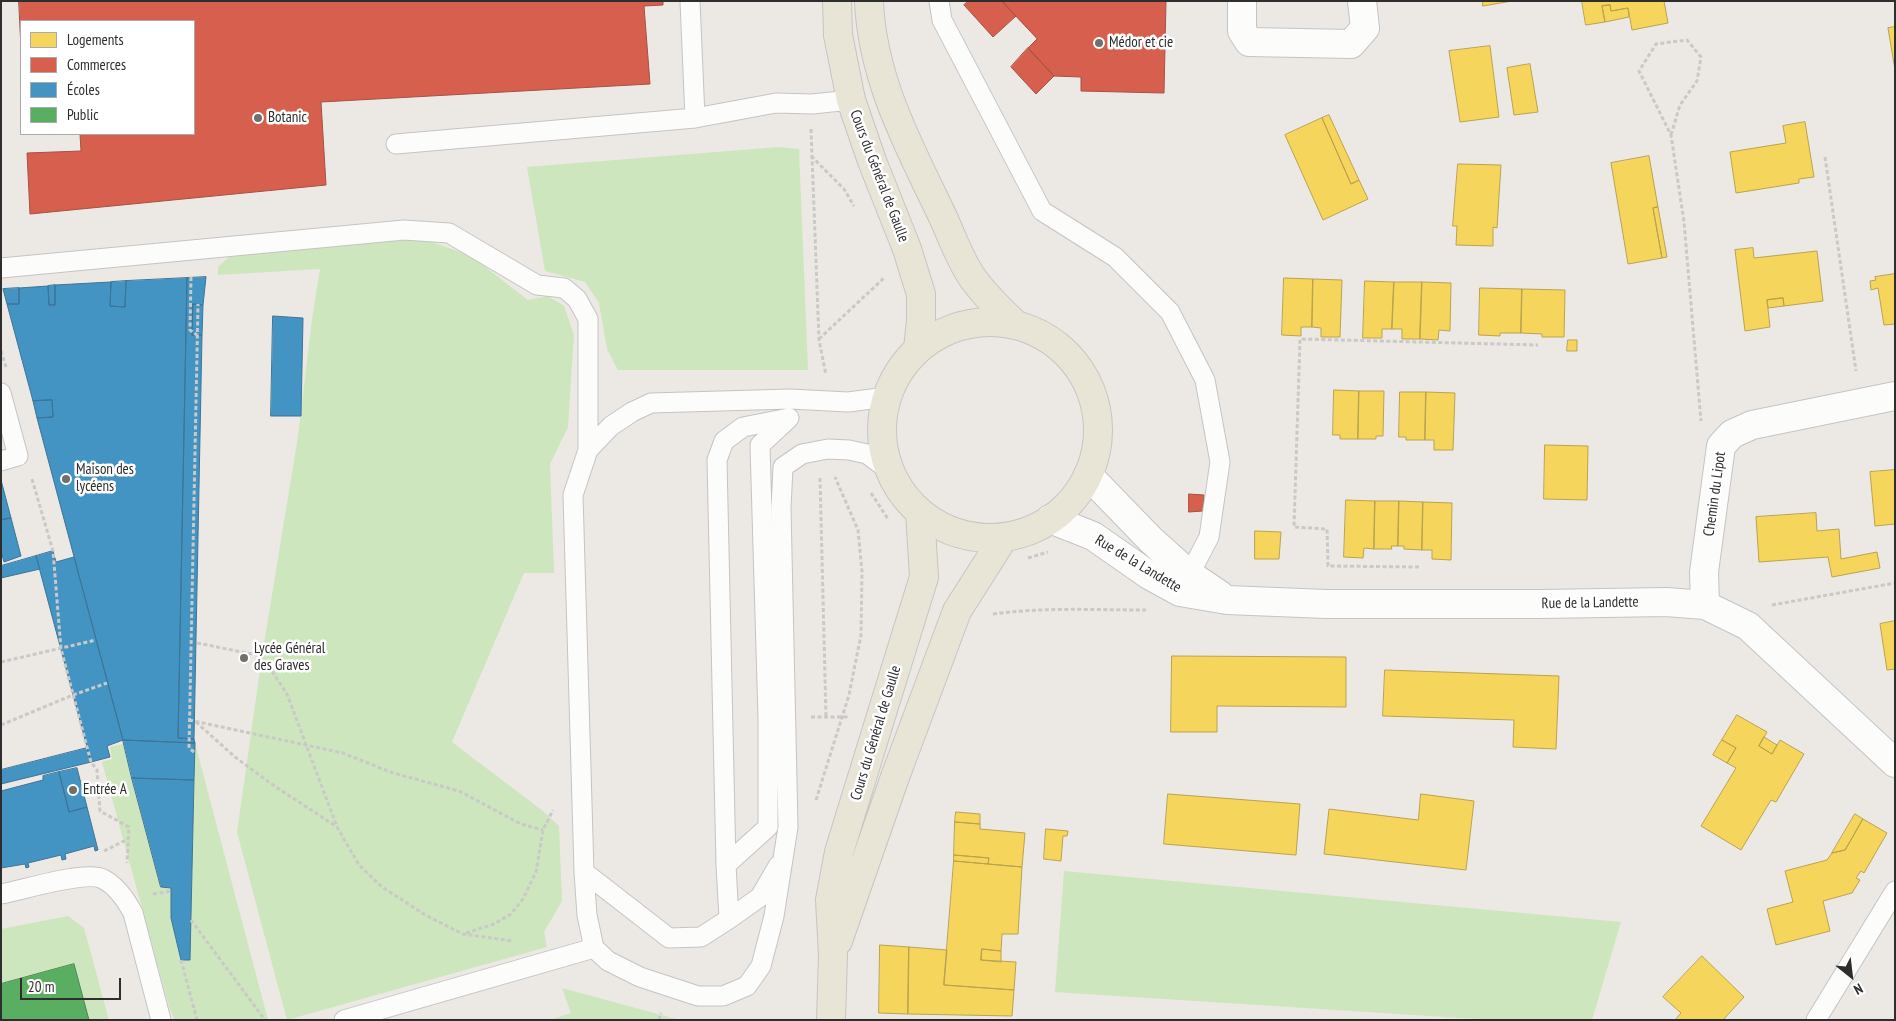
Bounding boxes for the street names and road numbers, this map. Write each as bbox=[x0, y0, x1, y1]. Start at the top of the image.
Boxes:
street label: Cours du Général de Gaulle bbox=[845, 107, 913, 245]
street label: Chemin du Lipot bbox=[1700, 451, 1730, 537]
street label: Rue de la Landette bbox=[1092, 531, 1184, 597]
street label: Rue de la Landette bbox=[1541, 593, 1639, 613]
street label: Cours du Général de Gaulle bbox=[847, 663, 905, 803]

